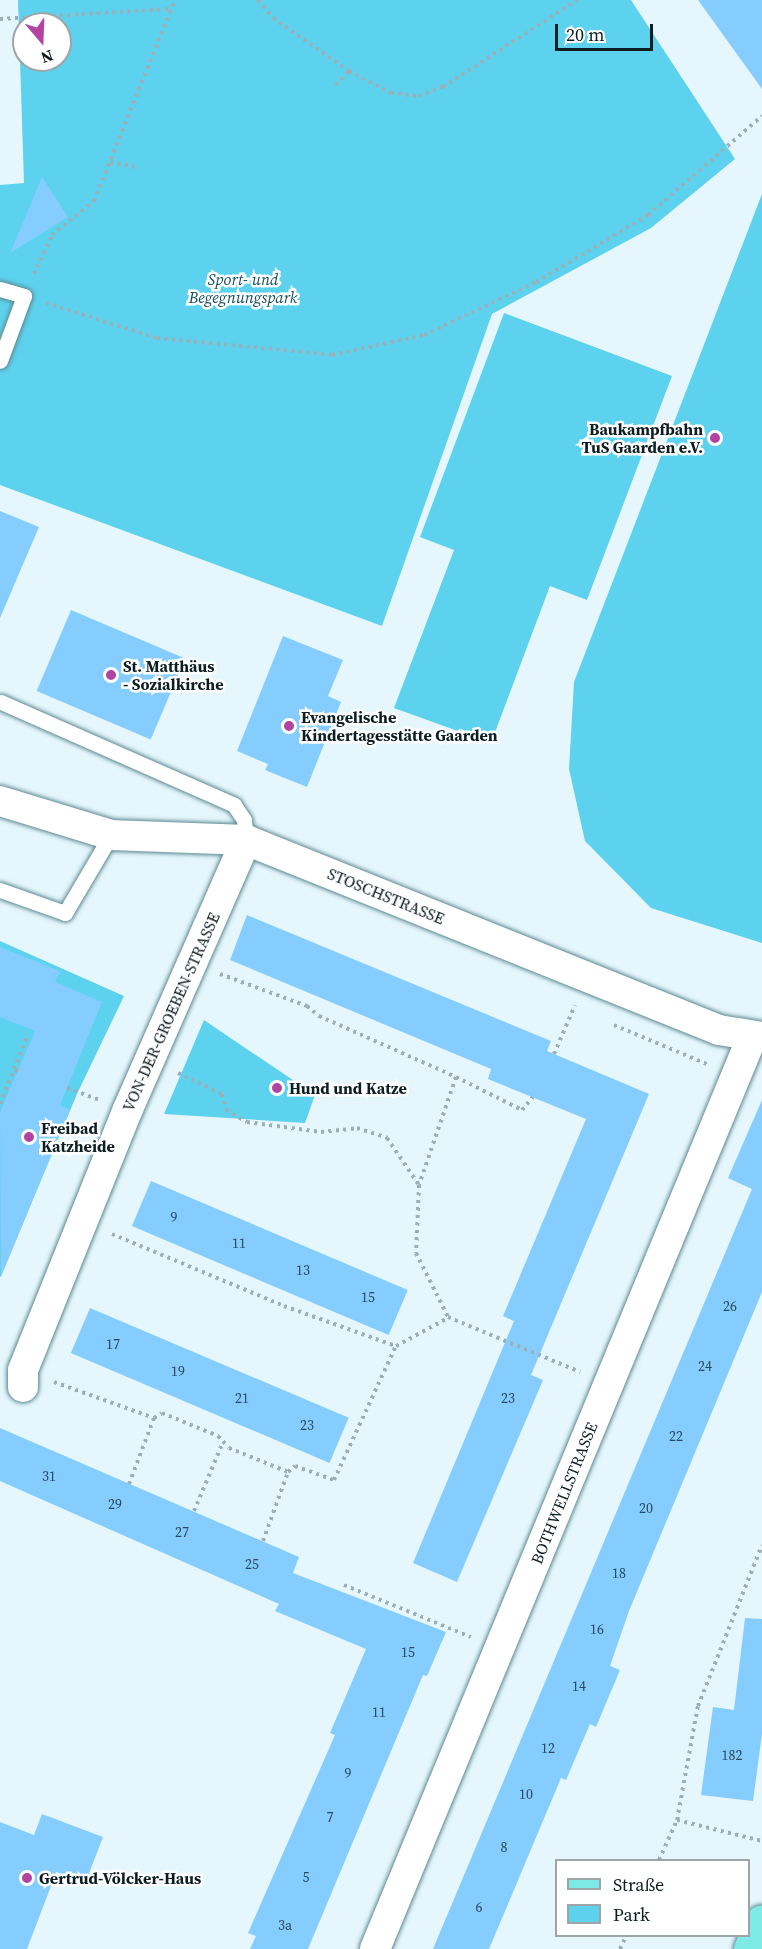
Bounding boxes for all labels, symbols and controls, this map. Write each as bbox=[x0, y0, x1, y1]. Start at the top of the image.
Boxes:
north arrow bbox=[12, 12, 72, 72]
scale bar bbox=[558, 12, 656, 50]
text: 20 m bbox=[566, 22, 604, 47]
text: N bbox=[38, 45, 56, 69]
park label: Sport- und Begegnungspark bbox=[189, 269, 297, 307]
place label: Baukampfbahn TuS Gaarden e.V. bbox=[582, 419, 703, 457]
marker: Baukampfbahn TuS Gaarden e.V. bbox=[708, 431, 722, 445]
place label: St. Matthäus - Sozialkirche bbox=[123, 656, 224, 694]
marker: St. Matthäus - Sozialkirche bbox=[104, 668, 118, 682]
place label: Evangelische Kindertagesstätte Gaarden bbox=[301, 707, 498, 745]
marker: Evangelische Kindertagesstätte Gaarden bbox=[282, 719, 296, 733]
street label: STOSCHSTRASSE bbox=[325, 864, 447, 928]
street label: VON-DER-GROEBEN-STRASSE bbox=[118, 910, 224, 1114]
place label: Hund und Katze bbox=[289, 1078, 407, 1098]
marker: Hund und Katze bbox=[270, 1081, 284, 1095]
place label: Freibad Katzheide bbox=[41, 1118, 115, 1156]
marker: Freibad Katzheide bbox=[22, 1130, 36, 1144]
house number: 9 bbox=[171, 1209, 177, 1225]
house number: 11 bbox=[232, 1235, 246, 1251]
house number: 13 bbox=[296, 1262, 310, 1278]
house number: 15 bbox=[361, 1289, 375, 1305]
house number: 26 bbox=[723, 1298, 737, 1314]
house number: 17 bbox=[106, 1336, 120, 1352]
house number: 24 bbox=[698, 1358, 712, 1374]
house number: 19 bbox=[171, 1363, 185, 1379]
house number: 21 bbox=[235, 1390, 249, 1406]
house number: 23 bbox=[501, 1390, 515, 1406]
house number: 23 bbox=[300, 1417, 314, 1433]
street label: BOTHWELLSTRASSE bbox=[527, 1419, 601, 1567]
house number: 22 bbox=[669, 1428, 683, 1444]
house number: 31 bbox=[42, 1468, 56, 1484]
house number: 29 bbox=[108, 1496, 122, 1512]
house number: 20 bbox=[639, 1500, 653, 1516]
house number: 27 bbox=[175, 1524, 189, 1540]
house number: 25 bbox=[245, 1556, 259, 1572]
house number: 18 bbox=[612, 1565, 626, 1581]
house number: 16 bbox=[590, 1621, 604, 1637]
house number: 15 bbox=[401, 1644, 415, 1660]
house number: 14 bbox=[572, 1678, 586, 1694]
house number: 11 bbox=[372, 1704, 386, 1720]
house number: 12 bbox=[541, 1740, 555, 1756]
house number: 182 bbox=[722, 1747, 742, 1763]
house number: 9 bbox=[345, 1765, 351, 1781]
house number: 10 bbox=[519, 1786, 533, 1802]
house number: 7 bbox=[327, 1809, 333, 1825]
house number: 8 bbox=[501, 1839, 507, 1855]
legend bbox=[555, 1859, 750, 1937]
place label: Gertrud-Völcker-Haus bbox=[39, 1868, 201, 1888]
house number: 5 bbox=[303, 1869, 309, 1885]
marker: Gertrud-Völcker-Haus bbox=[20, 1871, 34, 1885]
text: Straße bbox=[613, 1872, 664, 1897]
house number: 6 bbox=[476, 1899, 482, 1915]
text: Park bbox=[613, 1902, 650, 1927]
house number: 3a bbox=[278, 1917, 292, 1933]

